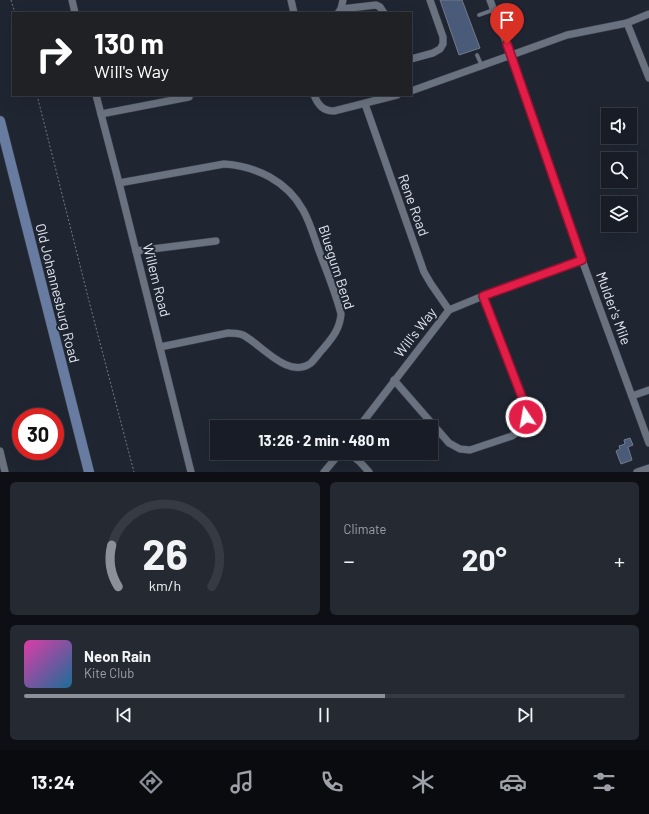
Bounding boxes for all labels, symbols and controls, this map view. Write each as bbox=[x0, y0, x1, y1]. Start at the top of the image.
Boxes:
pin bbox=[490, 3, 524, 44]
icon: arrive bbox=[496, 9, 518, 31]
text: 130 m bbox=[94, 26, 164, 60]
icon: right bbox=[28, 28, 80, 80]
text: Will's Way bbox=[94, 60, 169, 82]
map controls bbox=[601, 108, 637, 232]
button: sound bbox=[601, 108, 637, 144]
button: search bbox=[601, 152, 637, 188]
street label: Rene Road bbox=[395, 172, 433, 238]
button: layers bbox=[601, 196, 637, 232]
street label: Old Johannesburg Road bbox=[32, 221, 84, 365]
street label: Bluegum Bend bbox=[315, 223, 359, 311]
street label: Willem Road bbox=[140, 242, 174, 318]
street label: Mulder's Mile bbox=[593, 269, 635, 347]
street label: Will's Way bbox=[390, 303, 440, 360]
position arrow bbox=[505, 396, 547, 438]
speed limit sign: 30 bbox=[12, 408, 64, 460]
text: 13:26 · 2 min · 480 m bbox=[258, 431, 390, 449]
text: Climate bbox=[344, 521, 387, 537]
text: 26 bbox=[142, 527, 188, 577]
text: 20° bbox=[462, 541, 507, 577]
text: − bbox=[344, 547, 355, 573]
text: + bbox=[614, 547, 625, 573]
text: km/h bbox=[149, 576, 181, 593]
text: Neon Rain bbox=[84, 647, 151, 665]
text: Kite Club bbox=[84, 665, 134, 681]
icon: previous bbox=[113, 704, 135, 726]
icon: pause bbox=[313, 704, 335, 726]
icon: next bbox=[514, 704, 536, 726]
icon: directions bbox=[137, 768, 165, 796]
icon: music bbox=[228, 768, 256, 796]
icon: phone bbox=[318, 768, 346, 796]
icon: climate bbox=[409, 768, 437, 796]
icon: car bbox=[499, 768, 527, 796]
icon: filters bbox=[590, 768, 618, 796]
text: 13:24 bbox=[31, 771, 75, 793]

